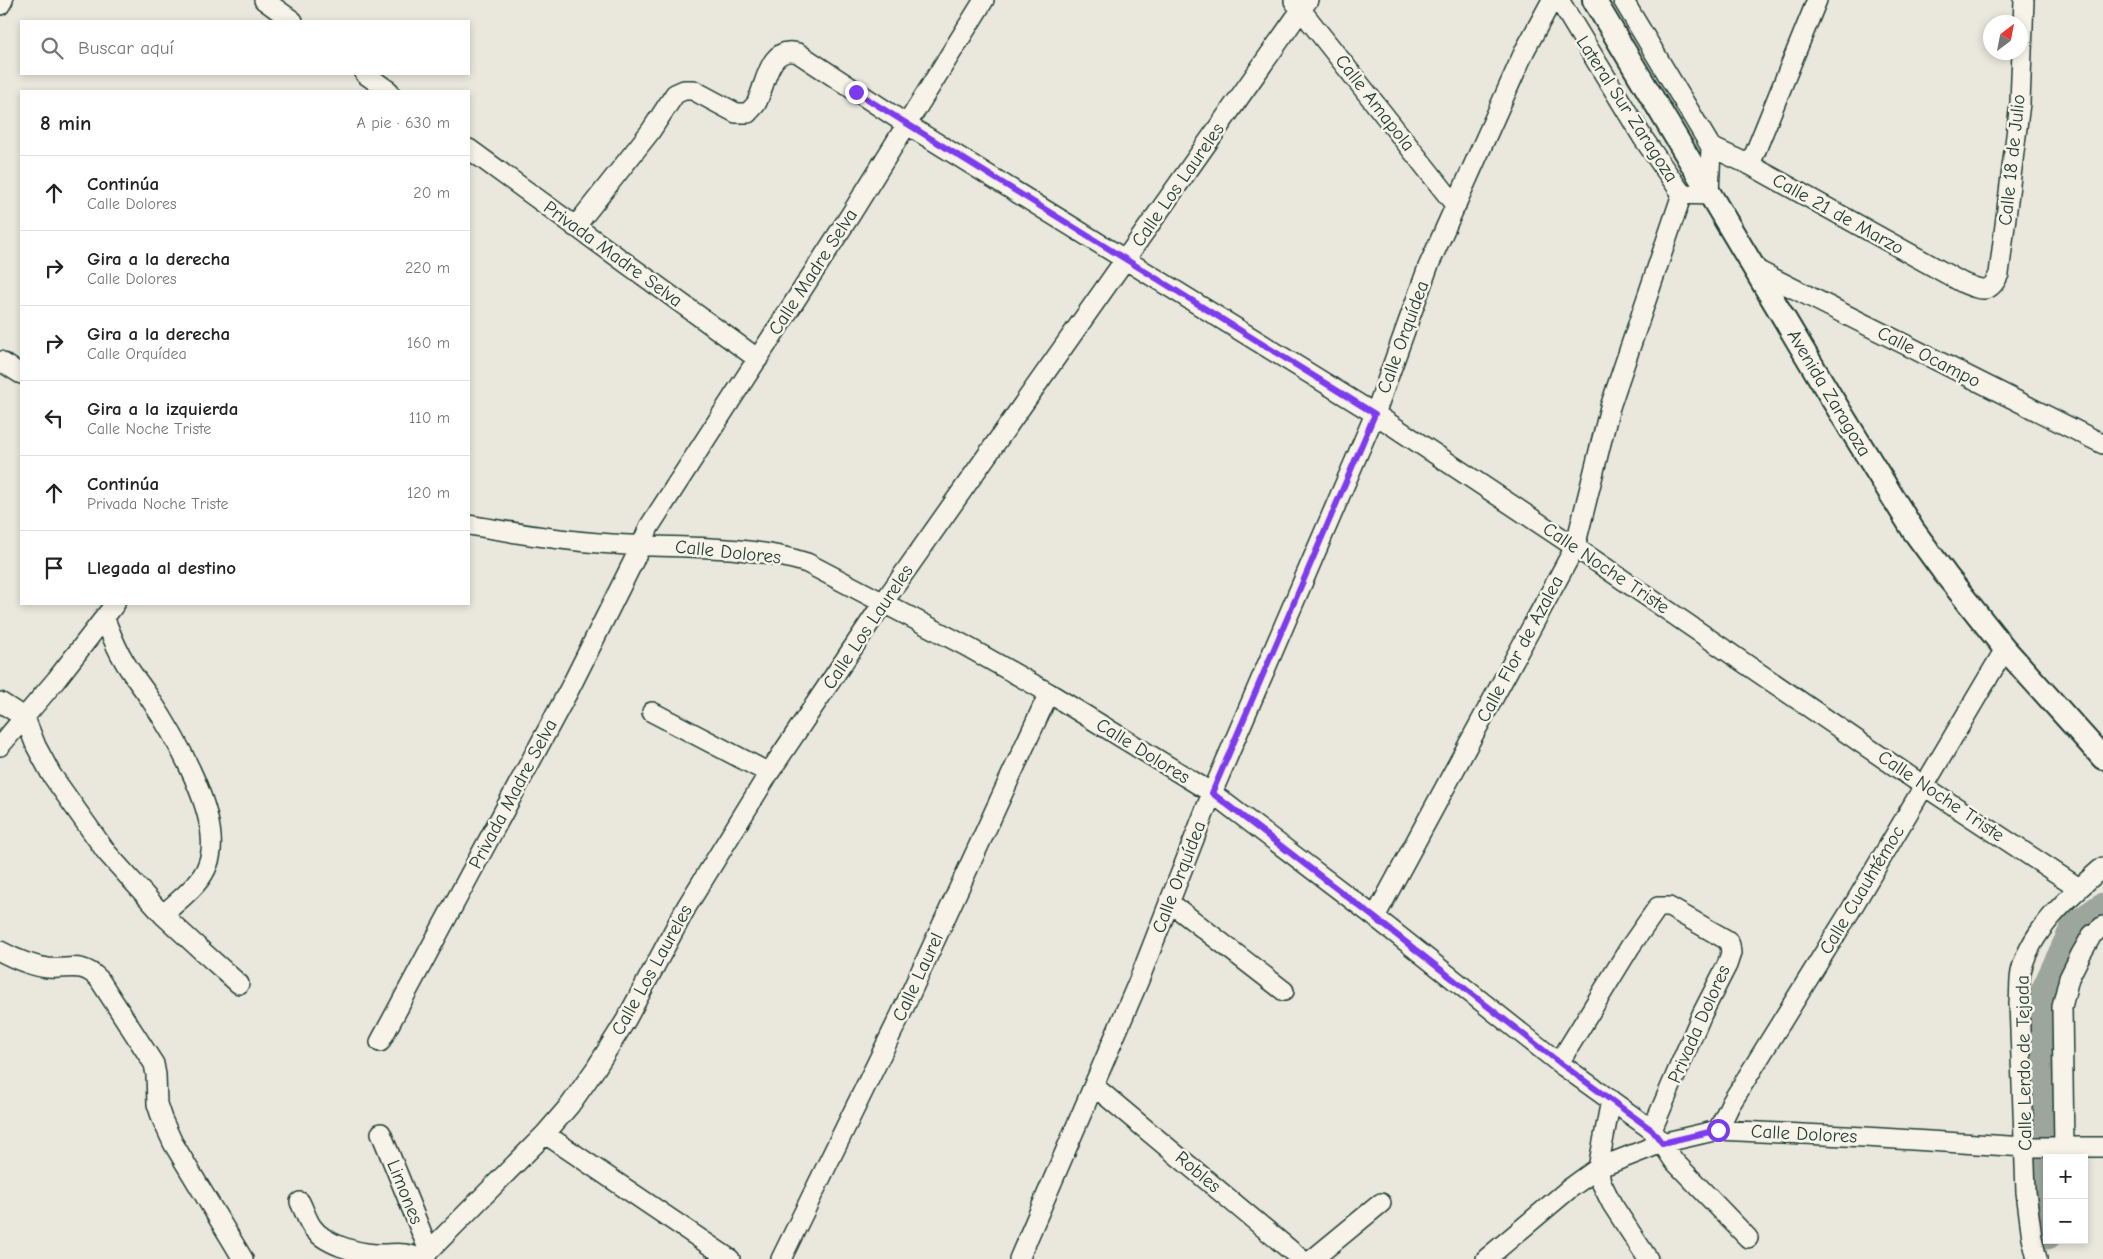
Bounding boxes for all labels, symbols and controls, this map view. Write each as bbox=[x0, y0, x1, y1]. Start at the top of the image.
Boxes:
north arrow bbox=[1983, 15, 2028, 60]
search box bbox=[20, 20, 470, 75]
street label: Lateral Sur Zaragoza bbox=[1571, 32, 1683, 186]
icon: search bbox=[38, 34, 66, 62]
text: Buscar aquí bbox=[78, 37, 174, 59]
street label: Calle Amapola bbox=[1331, 50, 1419, 156]
route end bbox=[845, 81, 868, 104]
street label: Calle 18 de Julio bbox=[1994, 93, 2030, 227]
text: 8 min bbox=[40, 111, 91, 135]
text: A pie · 630 m bbox=[357, 114, 450, 132]
street label: Calle Los Laureles bbox=[1127, 119, 1229, 251]
street label: Calle 21 de Marzo bbox=[1769, 169, 1907, 259]
text: Continúa bbox=[87, 173, 159, 195]
icon: ahead bbox=[40, 179, 68, 207]
text: 20 m bbox=[413, 184, 450, 202]
text: Calle Dolores bbox=[87, 195, 177, 213]
street label: Privada Madre Selva bbox=[539, 196, 687, 312]
street label: Calle Madre Selva bbox=[764, 205, 862, 339]
text: Gira a la derecha bbox=[87, 248, 230, 270]
icon: right bbox=[40, 254, 68, 282]
text: 220 m bbox=[405, 259, 450, 277]
text: Calle Dolores bbox=[87, 270, 177, 288]
street label: Calle Orquídea bbox=[1372, 278, 1434, 396]
street label: Calle Ocampo bbox=[1874, 322, 1984, 392]
text: Gira a la derecha bbox=[87, 323, 230, 345]
street label: Avenida Zaragoza bbox=[1782, 326, 1876, 460]
icon: right bbox=[40, 329, 68, 357]
text: 160 m bbox=[407, 334, 450, 352]
text: Calle Orquídea bbox=[87, 345, 187, 363]
text: Gira a la izquierda bbox=[87, 398, 238, 420]
icon: left bbox=[40, 404, 68, 432]
text: 110 m bbox=[409, 409, 450, 427]
text: Calle Noche Triste bbox=[87, 420, 211, 438]
text: Continúa bbox=[87, 473, 159, 495]
icon: ahead bbox=[40, 479, 68, 507]
text: 120 m bbox=[407, 484, 450, 502]
text: Privada Noche Triste bbox=[87, 495, 228, 513]
street label: Calle Noche Triste bbox=[1539, 518, 1673, 618]
street label: Calle Dolores bbox=[674, 535, 782, 569]
icon: arrive bbox=[40, 554, 68, 582]
text: Llegada al destino bbox=[87, 557, 236, 579]
street label: Calle Los Laureles bbox=[818, 560, 918, 694]
street label: Calle Flor de Azalea bbox=[1472, 572, 1568, 726]
street label: Calle Dolores bbox=[1092, 713, 1194, 789]
street label: Privada Madre Selva bbox=[464, 715, 562, 873]
street label: Calle Noche Triste bbox=[1874, 746, 2008, 846]
street label: Calle Orquídea bbox=[1148, 818, 1210, 936]
street label: Calle Cuauhtémoc bbox=[1815, 822, 1909, 958]
street label: Calle Los Laureles bbox=[607, 901, 697, 1039]
street label: Calle Laurel bbox=[888, 929, 948, 1025]
street label: Privada Dolores bbox=[1663, 961, 1735, 1086]
street label: Calle Lerdo de Tejada bbox=[2011, 975, 2037, 1151]
route start bbox=[1707, 1119, 1730, 1142]
street label: Calle Dolores bbox=[1750, 1120, 1858, 1148]
street label: Robles bbox=[1171, 1147, 1225, 1197]
map controls bbox=[2043, 1154, 2088, 1244]
button: + bbox=[2043, 1154, 2088, 1199]
street label: Limones bbox=[382, 1157, 428, 1228]
button: − bbox=[2043, 1199, 2088, 1244]

